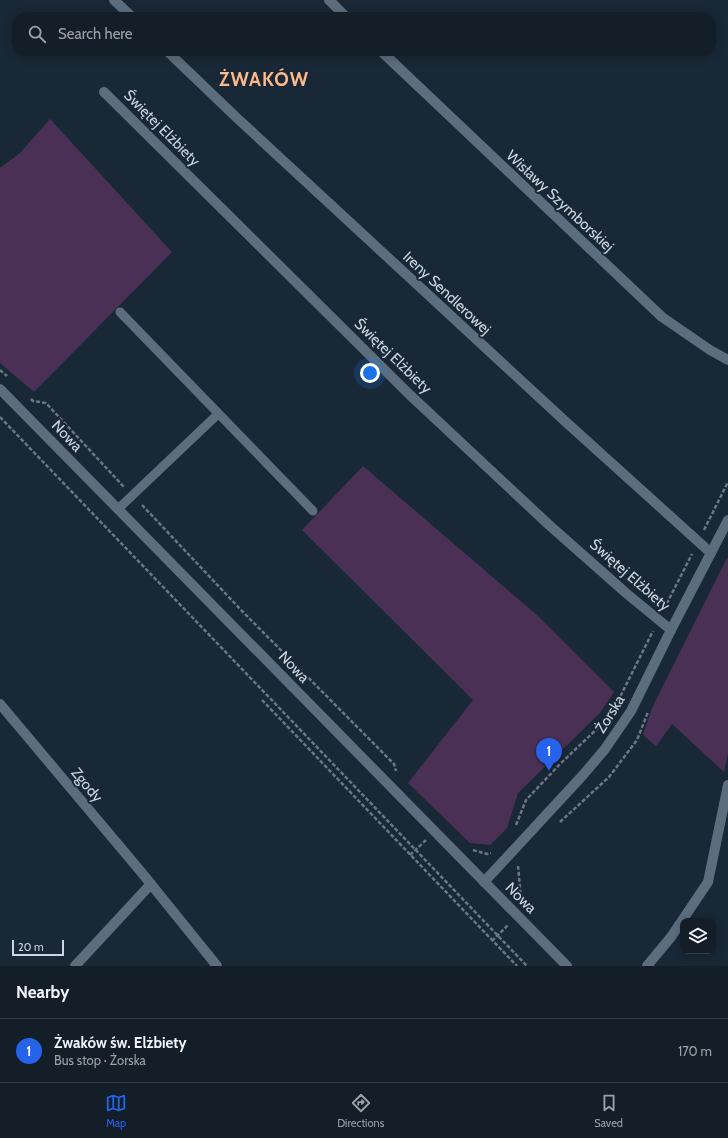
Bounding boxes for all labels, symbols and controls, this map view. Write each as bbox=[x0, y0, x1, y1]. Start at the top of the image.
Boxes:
search box bbox=[12, 12, 716, 56]
icon: search bbox=[26, 23, 48, 45]
text: Search here bbox=[58, 25, 133, 43]
district label: ŻWAKÓW bbox=[219, 67, 309, 91]
street label: Świętej Elżbiety bbox=[120, 85, 205, 170]
street label: Wisławy Szymborskiej bbox=[502, 146, 618, 256]
street label: Ireny Sendlerowej bbox=[399, 248, 495, 338]
street label: Świętej Elżbiety bbox=[351, 314, 436, 398]
your location bbox=[360, 363, 380, 383]
street label: Nowa bbox=[48, 417, 87, 456]
street label: Świętej Elżbiety bbox=[586, 534, 675, 615]
street label: Nowa bbox=[275, 648, 314, 687]
street label: Żorska bbox=[591, 691, 629, 736]
pin: 1 bbox=[536, 738, 562, 771]
street label: Zgody bbox=[67, 764, 107, 806]
street label: Nowa bbox=[502, 879, 541, 918]
map controls bbox=[680, 918, 716, 954]
button: layers bbox=[680, 918, 716, 954]
scale bar bbox=[12, 938, 64, 957]
text: 20 m bbox=[18, 940, 44, 954]
text: Nearby bbox=[16, 982, 69, 1002]
text: Żwaków św. Elżbiety bbox=[54, 1034, 187, 1052]
text: 1 bbox=[27, 1043, 31, 1059]
text: 170 m bbox=[678, 1043, 712, 1059]
text: Bus stop · Żorska bbox=[54, 1052, 146, 1068]
tab: Map bbox=[105, 1092, 127, 1130]
tab: Directions bbox=[337, 1092, 384, 1130]
tab: Saved bbox=[594, 1092, 623, 1130]

